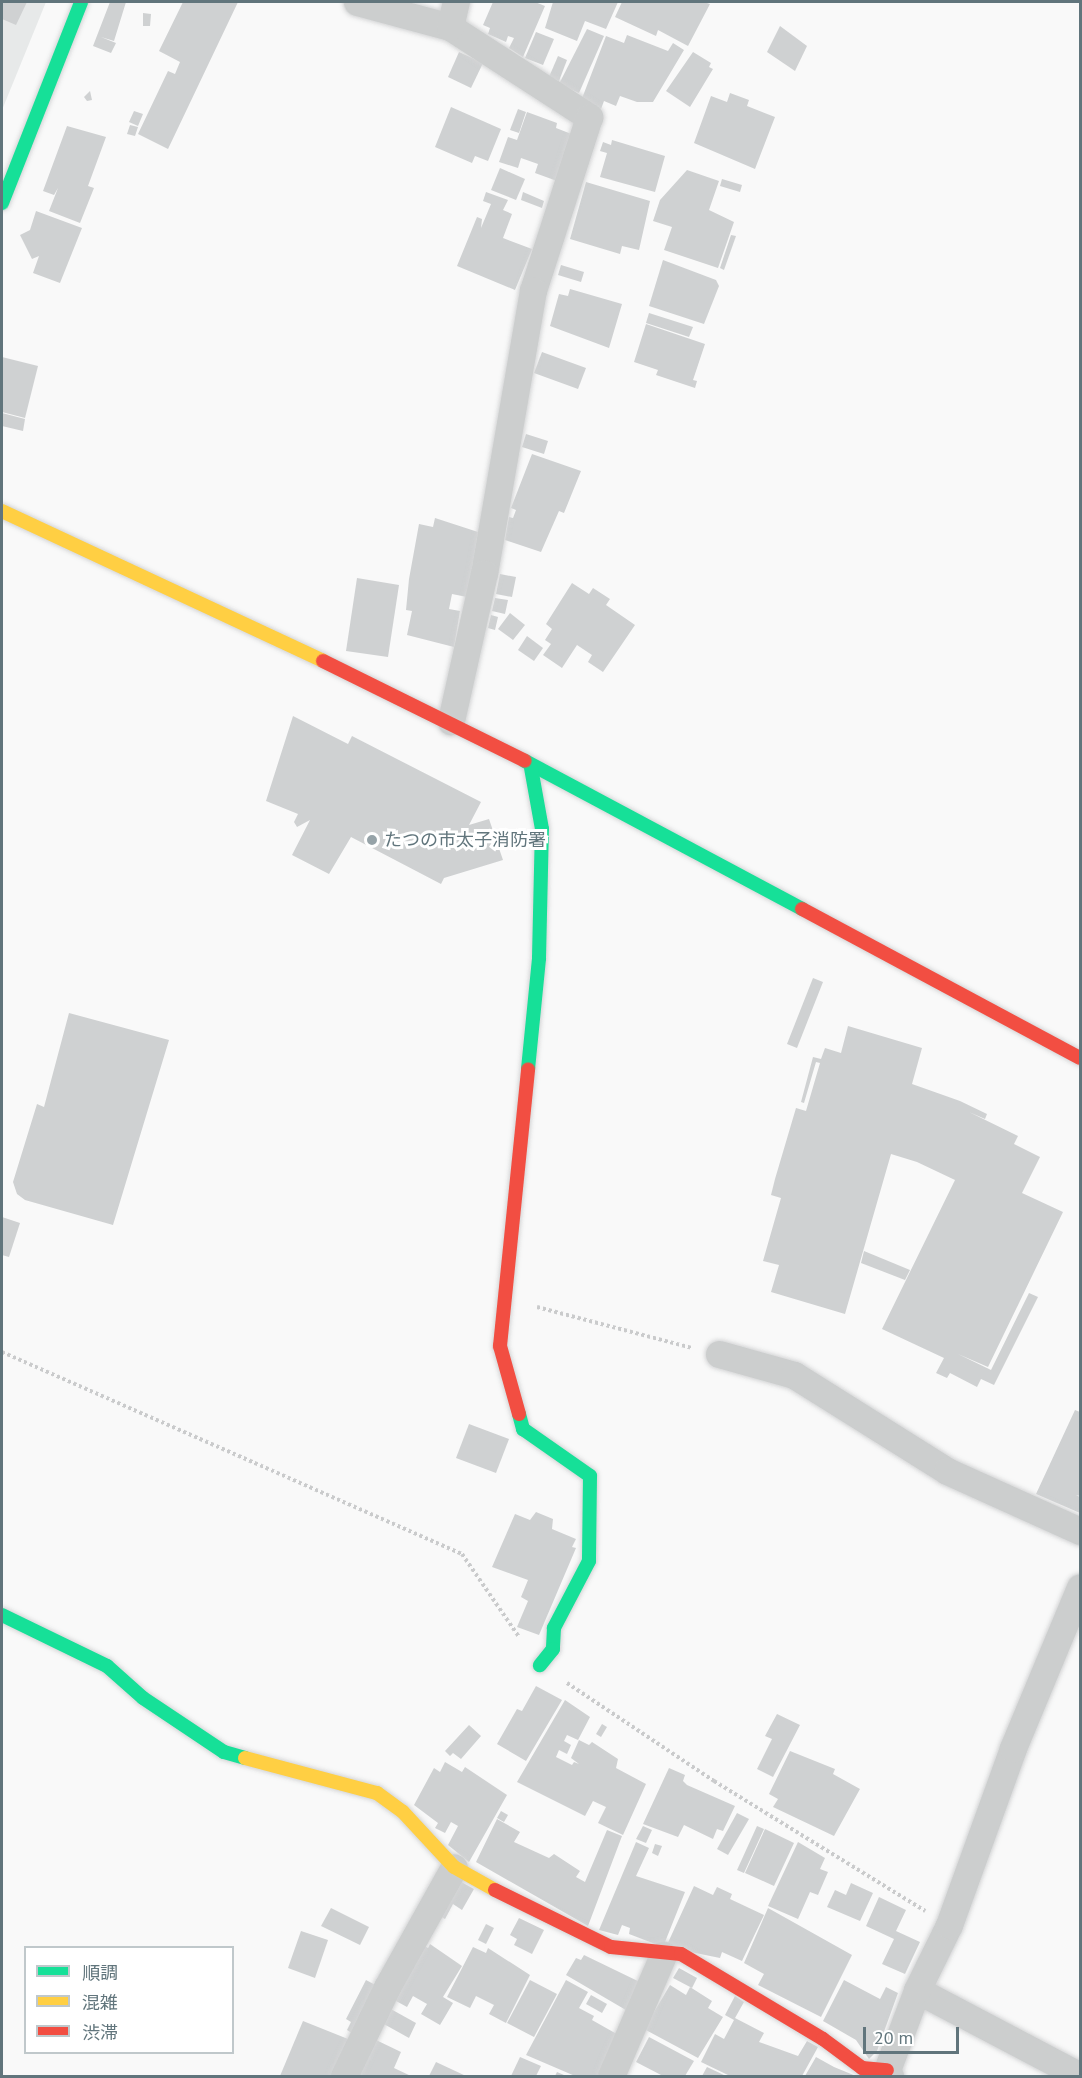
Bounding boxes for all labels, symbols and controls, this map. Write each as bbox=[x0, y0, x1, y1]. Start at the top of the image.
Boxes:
place label: たつの市太子消防署 bbox=[384, 829, 546, 851]
marker: たつの市太子消防署 bbox=[365, 833, 379, 847]
legend bbox=[24, 1946, 234, 2054]
text: 順調 bbox=[82, 1961, 118, 1984]
text: 混雑 bbox=[82, 1991, 118, 2014]
scale bar bbox=[866, 2015, 962, 2053]
text: 渋滞 bbox=[82, 2021, 118, 2044]
text: 20 m bbox=[874, 2026, 913, 2049]

